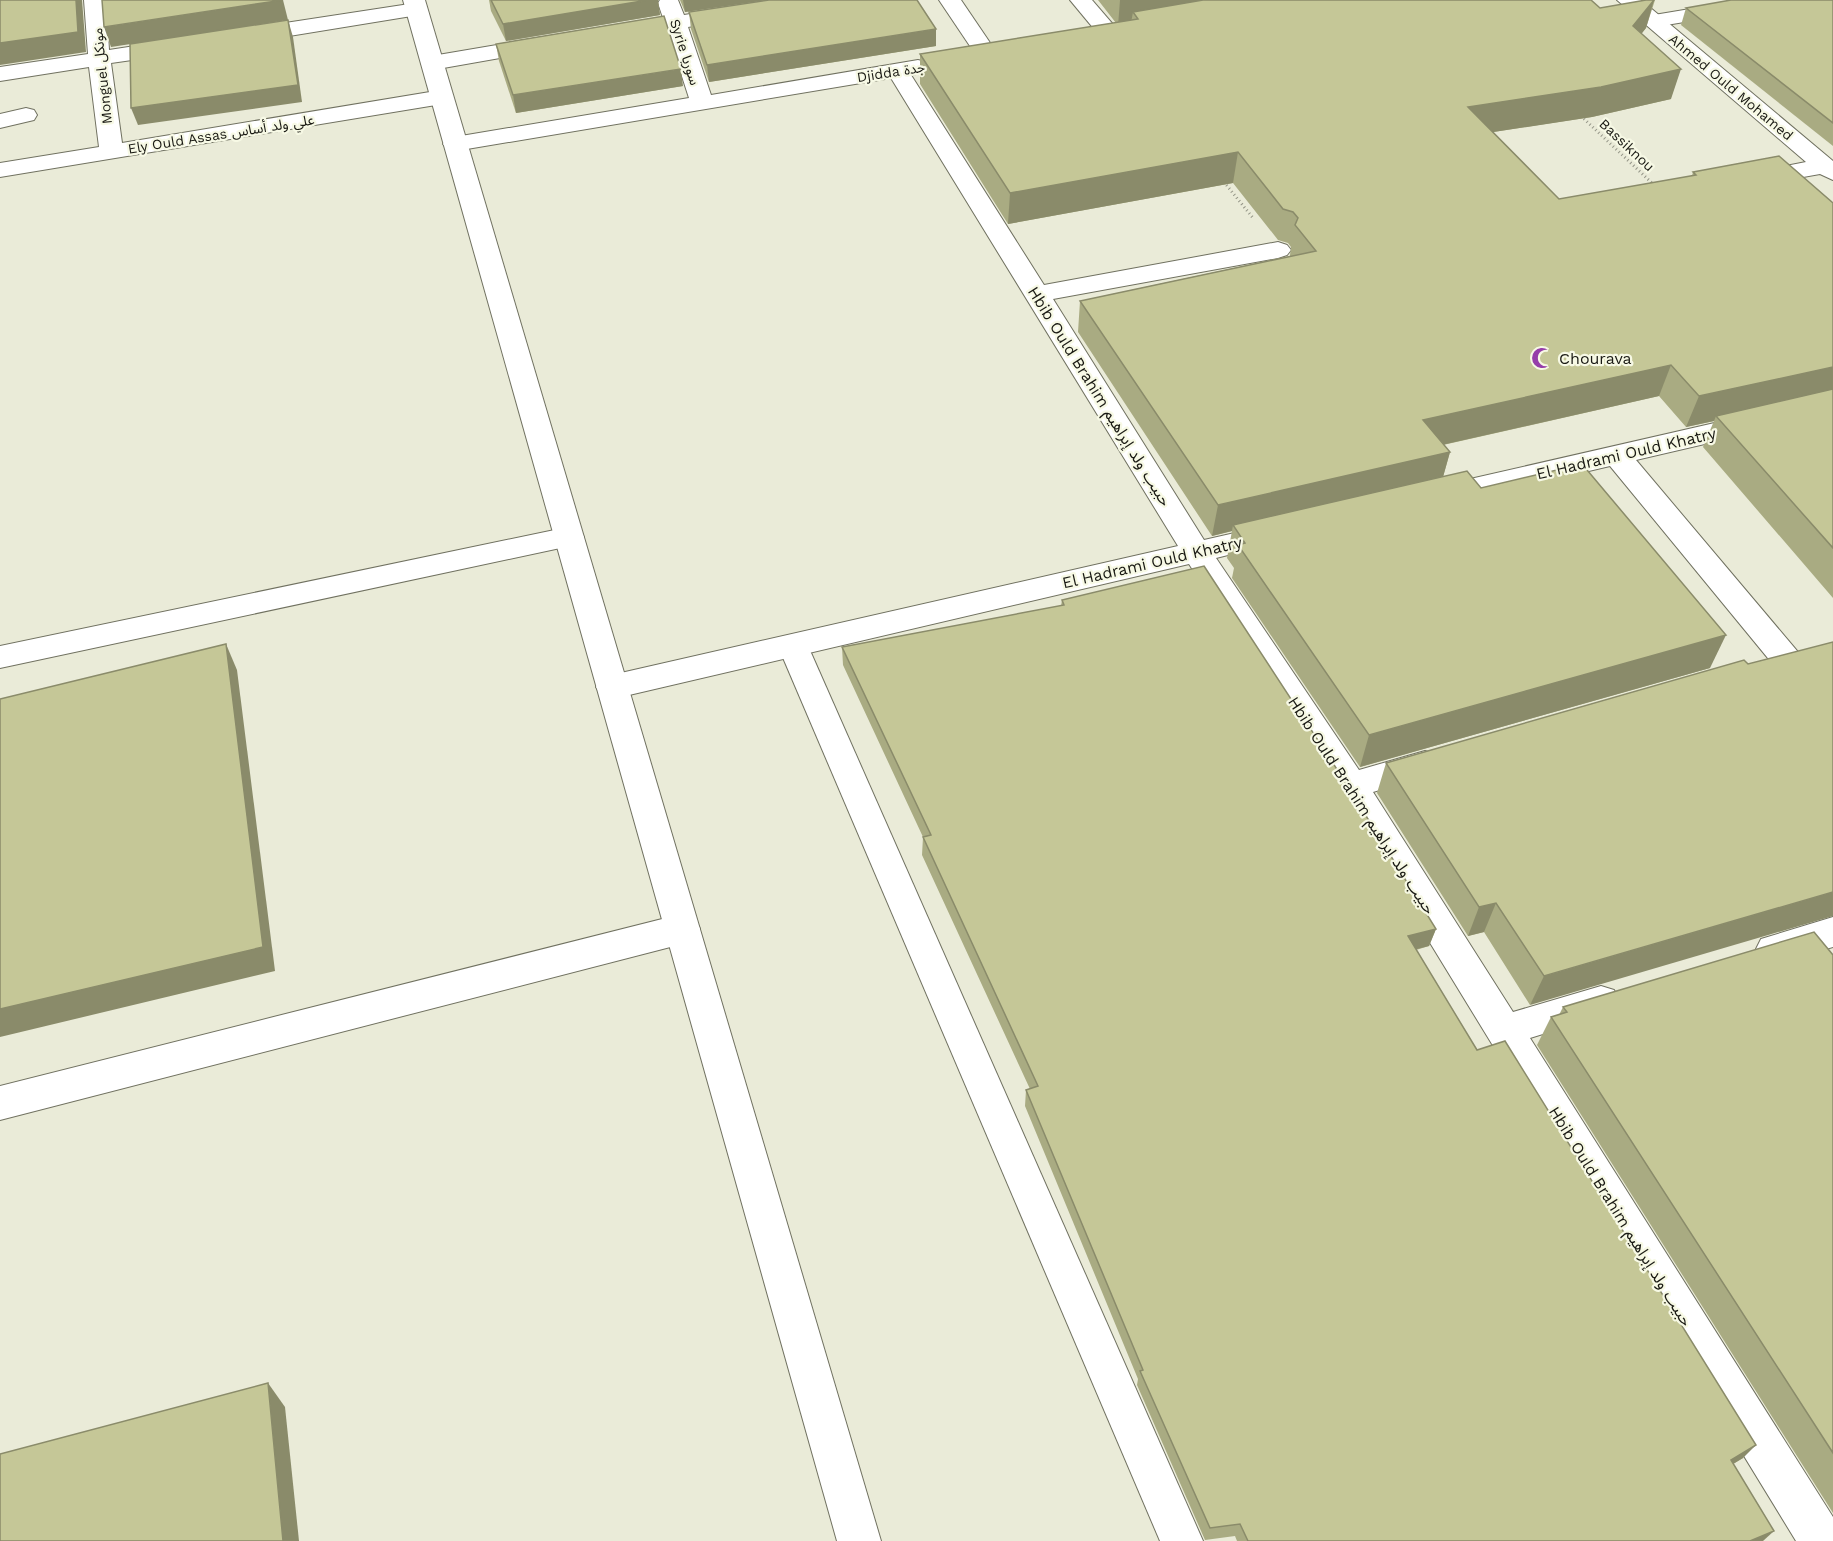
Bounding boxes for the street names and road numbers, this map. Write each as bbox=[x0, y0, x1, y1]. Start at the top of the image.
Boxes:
street label: Syrie سوريا bbox=[666, 17, 703, 87]
street label: Monguel مونكل bbox=[89, 27, 116, 125]
street label: Ahmed Ould Mohamed bbox=[1666, 30, 1796, 144]
street label: Djidda جدة bbox=[856, 59, 926, 85]
street label: Ely Ould Assas علي ولد أساس bbox=[126, 111, 316, 160]
street label: Bassiknou bbox=[1596, 116, 1658, 174]
street label: Hbib Ould Brahim حبيب ولد إبراهيم bbox=[1021, 283, 1175, 511]
street label: El Hadrami Ould Khatry bbox=[1534, 423, 1719, 483]
street label: El Hadrami Ould Khatry bbox=[1060, 532, 1245, 592]
street label: Hbib Ould Brahim حبيب ولد إبراهيم bbox=[1282, 693, 1439, 919]
street label: Hbib Ould Brahim حبيب ولد إبراهيم bbox=[1542, 1103, 1696, 1331]

